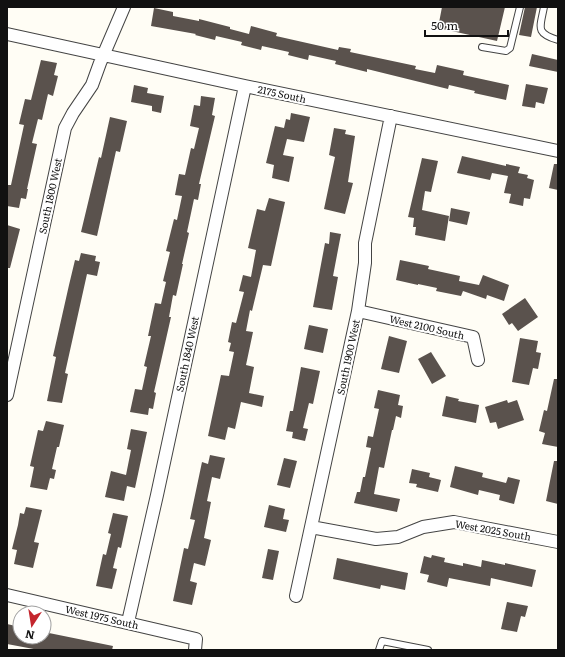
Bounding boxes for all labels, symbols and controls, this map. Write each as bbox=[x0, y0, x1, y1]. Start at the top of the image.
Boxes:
scale bar bbox=[425, 12, 508, 38]
text: 50 m bbox=[431, 16, 458, 34]
street label: 2175 South bbox=[256, 81, 308, 106]
street label: South 1800 West bbox=[34, 157, 65, 235]
street label: West 2100 South bbox=[388, 311, 467, 343]
street label: South 1840 West bbox=[171, 315, 202, 393]
street label: South 1900 West bbox=[332, 318, 363, 396]
street label: West 2025 South bbox=[454, 515, 533, 544]
street label: West 1975 South bbox=[64, 601, 141, 632]
north arrow bbox=[12, 605, 52, 645]
text: N bbox=[24, 627, 36, 645]

